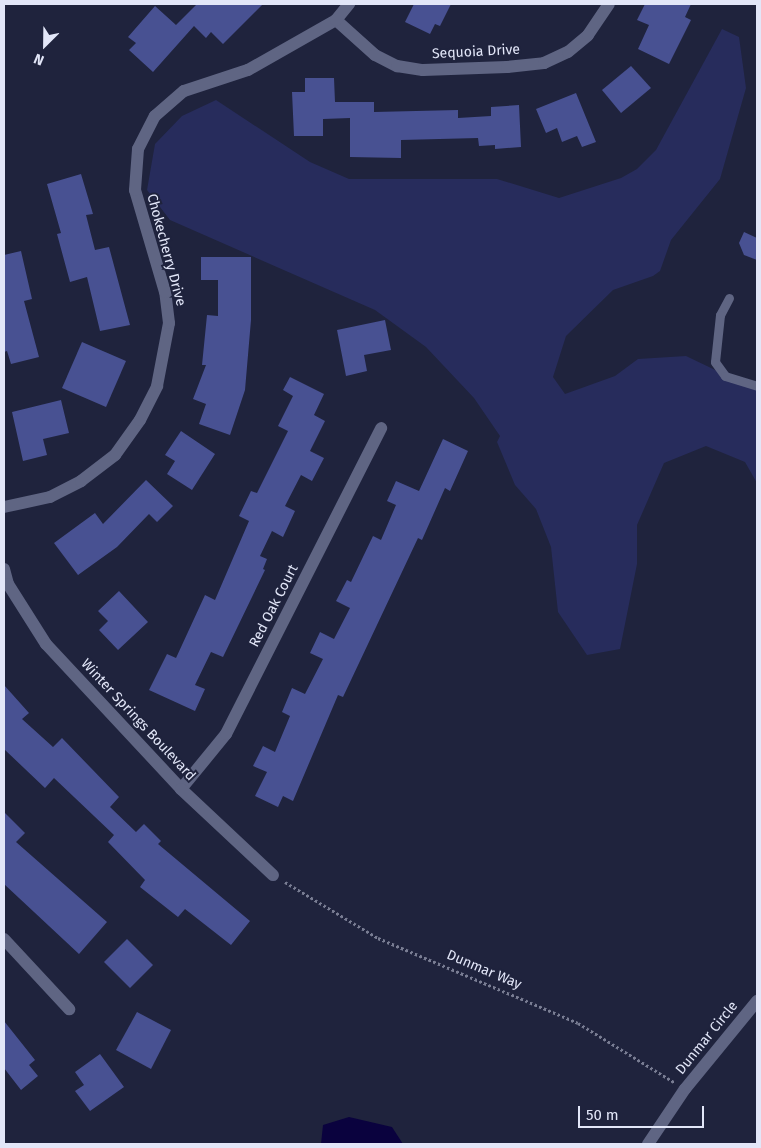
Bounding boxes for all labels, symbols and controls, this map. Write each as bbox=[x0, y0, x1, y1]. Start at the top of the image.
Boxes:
north arrow bbox=[20, 20, 70, 70]
street label: Sequoia Drive bbox=[432, 41, 520, 63]
text: N bbox=[31, 50, 47, 69]
street label: Chokecherry Drive bbox=[143, 192, 189, 308]
street label: Red Oak Court bbox=[246, 562, 302, 650]
street label: Winter Springs Boulevard bbox=[77, 656, 199, 784]
street label: Dunmar Way bbox=[444, 947, 524, 993]
street label: Dunmar Circle bbox=[672, 998, 742, 1078]
scale bar bbox=[581, 1096, 707, 1128]
text: 50 m bbox=[586, 1106, 619, 1124]

